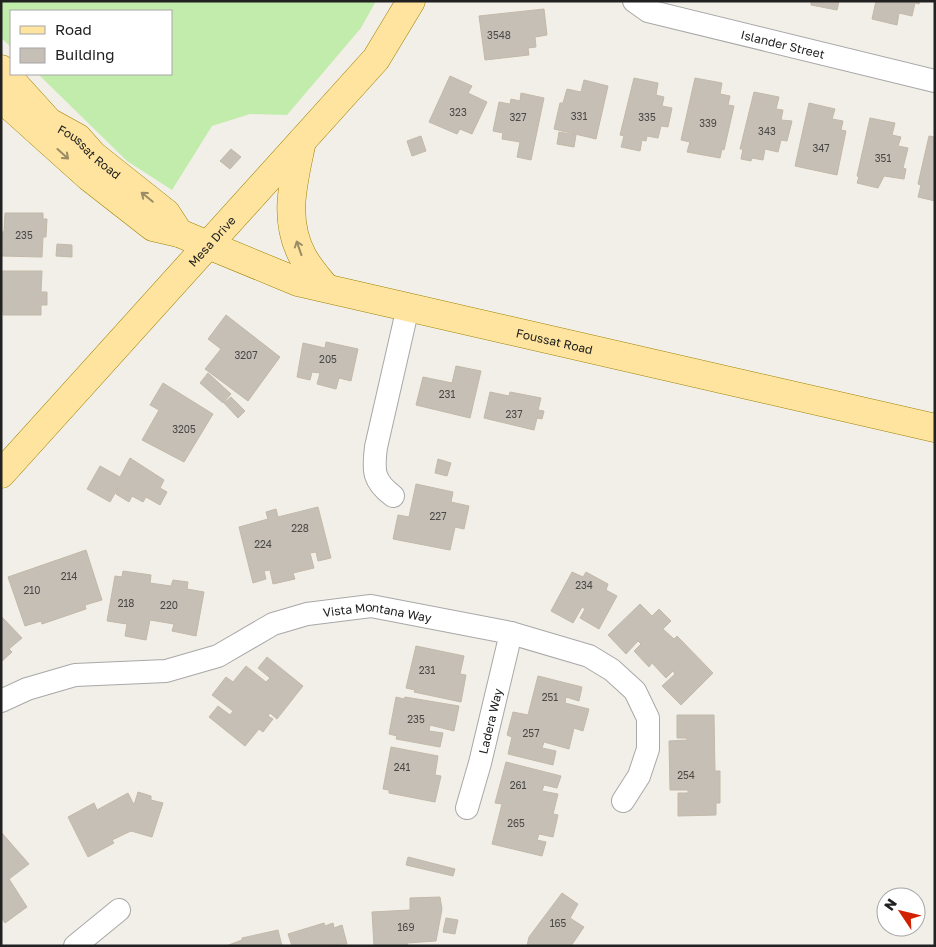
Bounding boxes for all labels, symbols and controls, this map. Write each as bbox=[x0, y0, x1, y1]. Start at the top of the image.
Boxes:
legend bbox=[10, 10, 172, 75]
text: Road bbox=[55, 20, 92, 38]
street label: Islander Street bbox=[739, 26, 826, 61]
house number: 3548 bbox=[487, 29, 511, 41]
text: Building bbox=[55, 45, 115, 63]
house number: 323 bbox=[449, 106, 467, 118]
house number: 331 bbox=[571, 110, 587, 122]
house number: 327 bbox=[510, 111, 526, 123]
house number: 335 bbox=[638, 111, 656, 123]
house number: 339 bbox=[699, 117, 717, 129]
street label: Foussat Road bbox=[55, 121, 124, 182]
house number: 343 bbox=[758, 125, 776, 137]
house number: 347 bbox=[812, 142, 830, 154]
one-way arrow bbox=[57, 148, 70, 160]
house number: 351 bbox=[875, 152, 891, 164]
one-way arrow bbox=[140, 192, 153, 203]
street label: Mesa Drive bbox=[185, 213, 238, 270]
house number: 235 bbox=[15, 229, 33, 241]
one-way arrow bbox=[294, 240, 303, 256]
street label: Foussat Road bbox=[515, 325, 594, 357]
house number: 3207 bbox=[234, 349, 258, 361]
house number: 205 bbox=[319, 353, 337, 365]
house number: 231 bbox=[439, 388, 455, 400]
house number: 237 bbox=[506, 408, 522, 420]
house number: 3205 bbox=[172, 423, 196, 435]
house number: 227 bbox=[430, 510, 446, 522]
house number: 228 bbox=[291, 522, 309, 534]
house number: 224 bbox=[254, 538, 272, 550]
house number: 214 bbox=[61, 570, 77, 582]
house number: 234 bbox=[575, 579, 593, 591]
house number: 210 bbox=[24, 584, 40, 596]
house number: 218 bbox=[118, 597, 134, 609]
street label: Vista Montana Way bbox=[322, 598, 433, 625]
house number: 220 bbox=[160, 599, 178, 611]
house number: 231 bbox=[419, 664, 435, 676]
street label: Ladera Way bbox=[475, 687, 505, 755]
house number: 251 bbox=[542, 691, 558, 703]
house number: 235 bbox=[407, 713, 425, 725]
house number: 257 bbox=[523, 727, 539, 739]
house number: 241 bbox=[394, 761, 411, 773]
house number: 254 bbox=[677, 769, 695, 781]
house number: 261 bbox=[510, 779, 526, 791]
house number: 265 bbox=[507, 817, 525, 829]
north arrow bbox=[876, 887, 926, 937]
text: N bbox=[880, 895, 900, 913]
house number: 165 bbox=[550, 917, 567, 929]
house number: 169 bbox=[398, 921, 414, 933]

